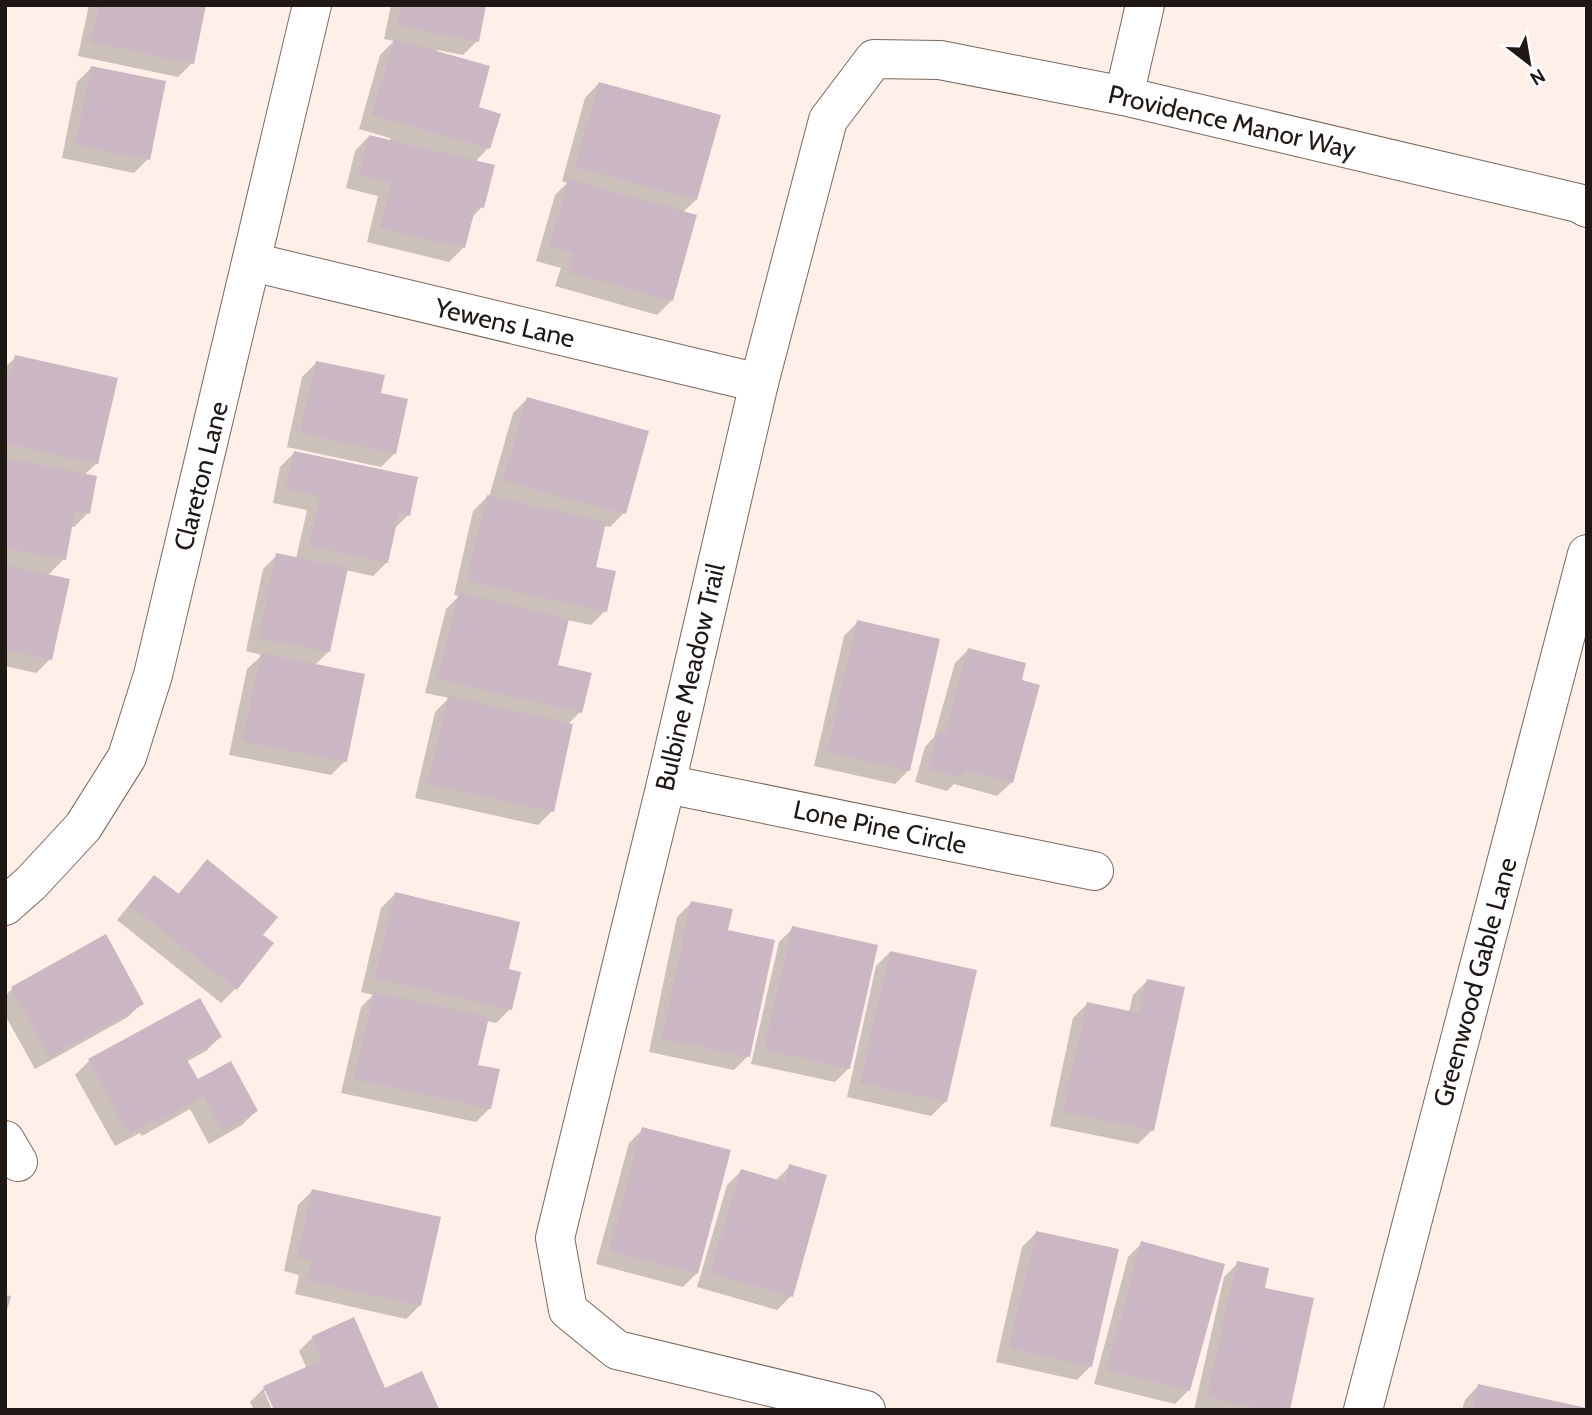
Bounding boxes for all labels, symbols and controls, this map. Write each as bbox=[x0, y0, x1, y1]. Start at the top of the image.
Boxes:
north arrow bbox=[1494, 28, 1564, 98]
text: N bbox=[1526, 64, 1549, 90]
street label: Providence Manor Way bbox=[1105, 78, 1359, 166]
street label: Yewens Lane bbox=[431, 291, 578, 355]
street label: Clareton Lane bbox=[167, 398, 235, 554]
street label: Bulbine Meadow Trail bbox=[648, 560, 732, 794]
street label: Lone Pine Circle bbox=[791, 793, 969, 861]
street label: Greenwood Gable Lane bbox=[1426, 854, 1524, 1110]

